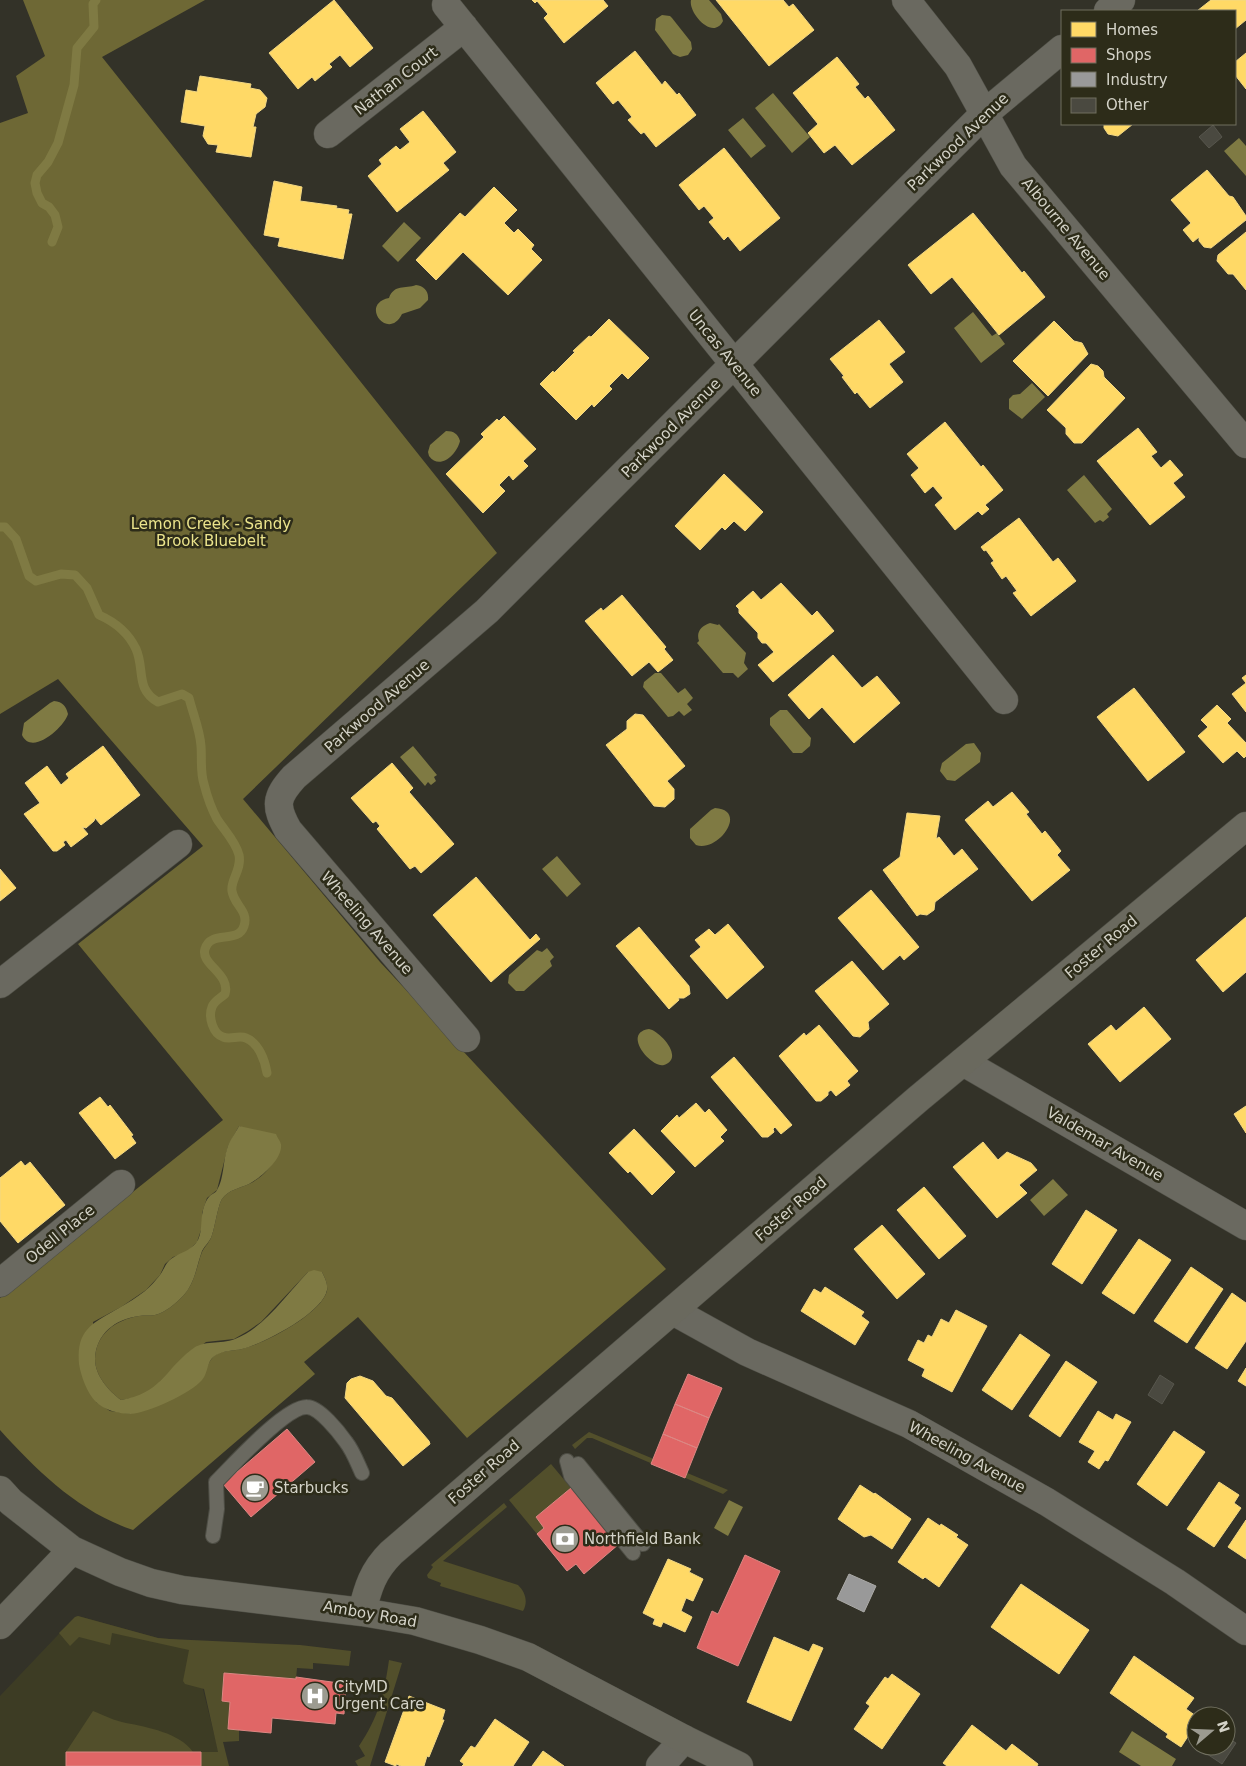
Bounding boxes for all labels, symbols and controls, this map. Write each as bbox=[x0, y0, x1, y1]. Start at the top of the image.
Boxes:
legend bbox=[1061, 10, 1236, 125]
text: Homes bbox=[1106, 21, 1158, 39]
street label: Nathan Court bbox=[351, 43, 441, 119]
text: Shops bbox=[1106, 46, 1152, 64]
text: Industry bbox=[1106, 71, 1168, 89]
street label: Parkwood Avenue bbox=[904, 89, 1012, 195]
text: Other bbox=[1106, 96, 1149, 114]
street label: Albourne Avenue bbox=[1018, 174, 1114, 284]
street label: Uncas Avenue bbox=[685, 306, 765, 400]
street label: Parkwood Avenue bbox=[618, 375, 724, 481]
park label: Lemon Creek - Sandy Brook Bluebelt bbox=[131, 515, 291, 550]
street label: Parkwood Avenue bbox=[321, 656, 433, 756]
street label: Wheeling Avenue bbox=[317, 868, 417, 978]
street label: Foster Road bbox=[1061, 912, 1141, 982]
street label: Valdemar Avenue bbox=[1043, 1103, 1167, 1185]
street label: Foster Road bbox=[752, 1173, 830, 1245]
street label: Odell Place bbox=[22, 1201, 98, 1267]
street label: Wheeling Avenue bbox=[905, 1417, 1029, 1497]
street label: Foster Road bbox=[445, 1436, 523, 1508]
cafe icon: Starbucks bbox=[240, 1473, 270, 1503]
place label: Starbucks bbox=[274, 1479, 349, 1497]
bank icon: Northfield Bank bbox=[550, 1524, 580, 1554]
place label: Northfield Bank bbox=[584, 1530, 701, 1548]
street label: Amboy Road bbox=[322, 1597, 418, 1631]
place label: CityMD Urgent Care bbox=[334, 1678, 425, 1713]
hospital icon: CityMD Urgent Care bbox=[300, 1681, 330, 1711]
north arrow bbox=[1186, 1706, 1236, 1756]
text: N bbox=[1214, 1719, 1233, 1735]

